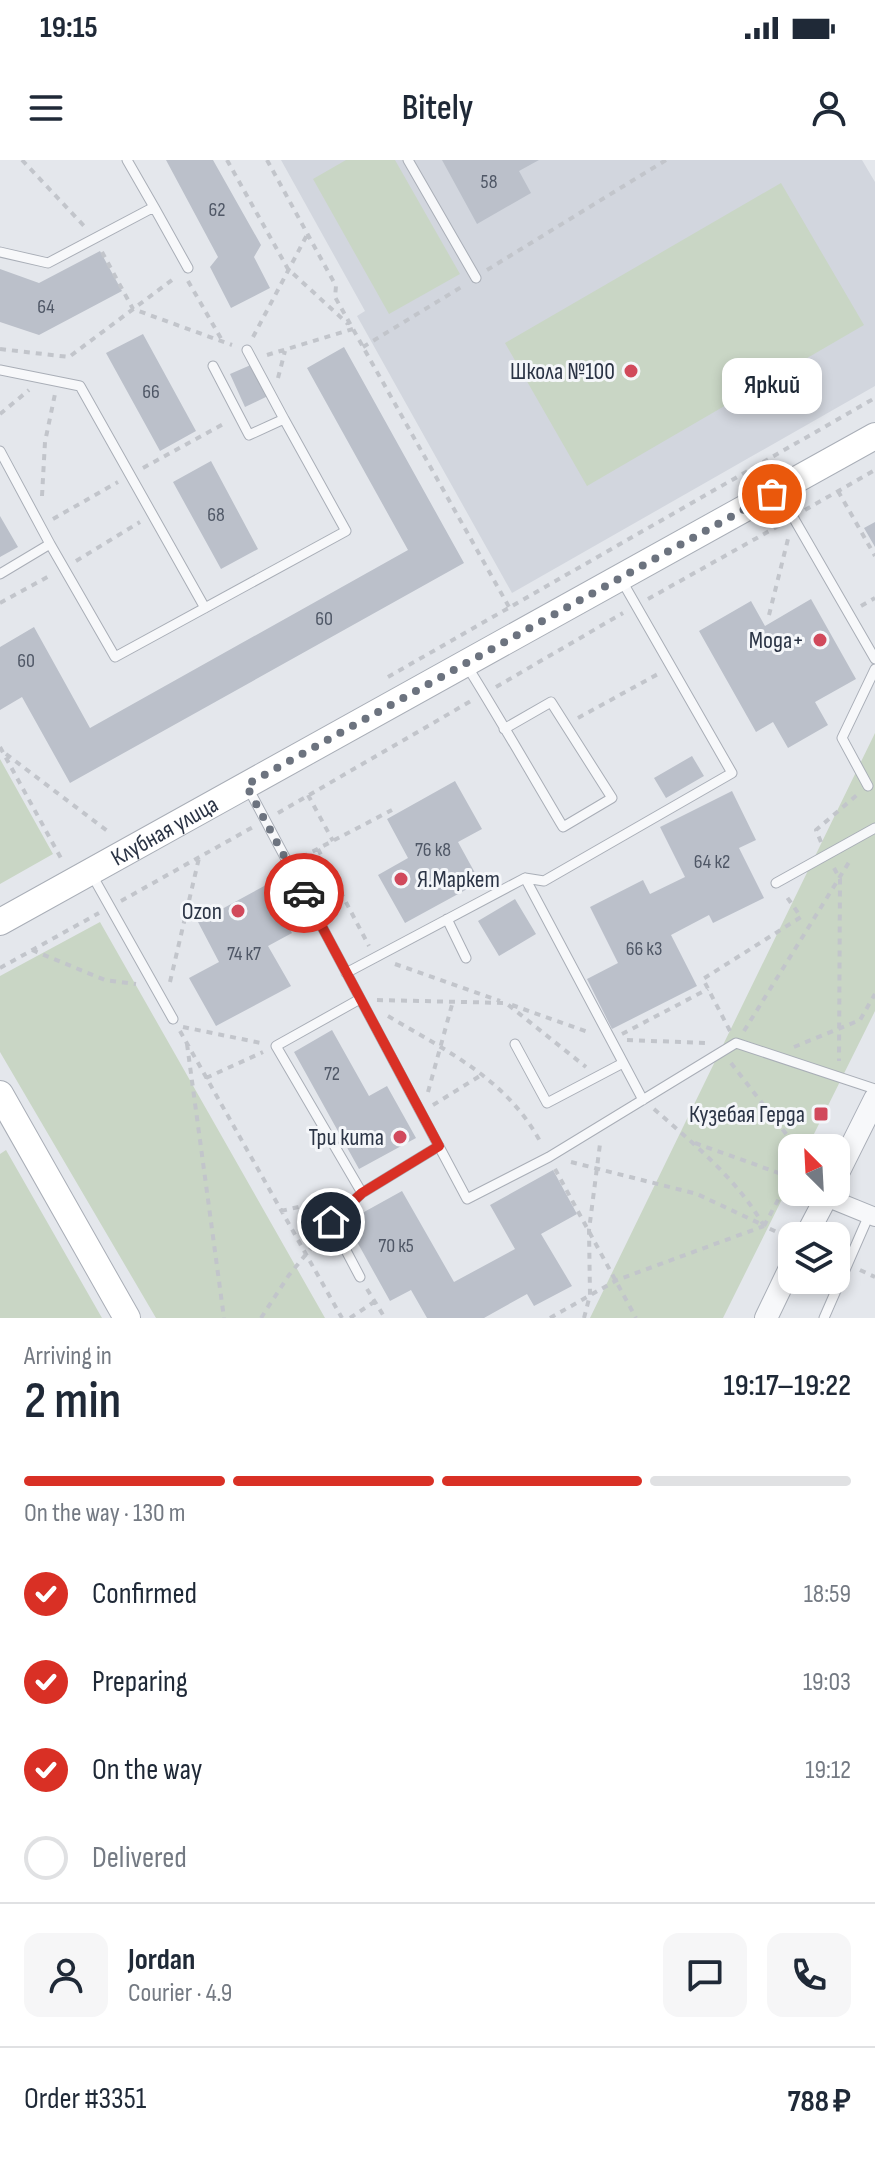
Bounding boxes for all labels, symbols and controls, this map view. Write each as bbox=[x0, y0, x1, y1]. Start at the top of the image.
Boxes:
text: 19:15 bbox=[40, 10, 98, 46]
icon: menu bbox=[24, 86, 68, 130]
icon: person bbox=[807, 86, 851, 130]
text: Bitely bbox=[402, 87, 473, 130]
house number: 58 bbox=[481, 170, 497, 194]
house number: 62 bbox=[208, 198, 226, 222]
house number: 64 bbox=[37, 295, 55, 319]
place label: Школа №100 bbox=[510, 357, 615, 386]
callout: Яркий bbox=[722, 358, 822, 414]
marker: Школа №100 bbox=[622, 362, 640, 380]
text: Яркий bbox=[744, 370, 800, 401]
house number: 66 bbox=[142, 380, 160, 404]
pin bbox=[738, 460, 806, 528]
icon: bag bbox=[750, 472, 794, 516]
house number: 68 bbox=[207, 503, 225, 527]
house number: 60 bbox=[315, 607, 333, 631]
place label: Мода+ bbox=[749, 626, 804, 655]
marker: Мода+ bbox=[811, 631, 829, 649]
house number: 60 bbox=[17, 649, 35, 673]
street label: Клубная улица bbox=[106, 789, 223, 872]
house number: 76 к8 bbox=[415, 838, 451, 862]
house number: 64 к2 bbox=[694, 850, 730, 874]
courier bbox=[264, 853, 344, 933]
place label: Я.Маркет bbox=[417, 865, 500, 894]
marker: Я.Маркет bbox=[392, 870, 410, 888]
icon: car bbox=[282, 871, 326, 915]
place label: Ozon bbox=[182, 897, 222, 926]
marker: Ozon bbox=[229, 902, 247, 920]
house number: 66 к3 bbox=[626, 937, 662, 961]
house number: 74 к7 bbox=[227, 942, 261, 966]
house number: 72 bbox=[324, 1062, 340, 1086]
place label: Кузебая Герда bbox=[689, 1100, 805, 1129]
marker: Кузебая Герда bbox=[812, 1105, 830, 1123]
place label: Три кита bbox=[308, 1123, 384, 1152]
marker: Три кита bbox=[391, 1128, 409, 1146]
north arrow bbox=[778, 1134, 850, 1206]
map controls bbox=[778, 1134, 850, 1294]
pin bbox=[297, 1188, 365, 1256]
icon: home bbox=[309, 1200, 353, 1244]
button: layers bbox=[778, 1222, 850, 1294]
house number: 70 к5 bbox=[378, 1234, 414, 1258]
text: Arriving in bbox=[24, 1341, 112, 1372]
text: 19:17–19:22 bbox=[723, 1368, 851, 1404]
text: 2 min bbox=[24, 1370, 121, 1433]
text: On the way · 130 m bbox=[24, 1498, 186, 1529]
icon: check bbox=[24, 1572, 68, 1616]
text: Confirmed bbox=[92, 1576, 197, 1612]
text: 18:59 bbox=[804, 1579, 851, 1610]
icon: check bbox=[24, 1660, 68, 1704]
text: Preparing bbox=[92, 1664, 188, 1700]
text: 19:03 bbox=[803, 1667, 851, 1698]
icon: check bbox=[24, 1748, 68, 1792]
text: On the way bbox=[92, 1752, 202, 1788]
text: 19:12 bbox=[805, 1755, 851, 1786]
text: Delivered bbox=[92, 1840, 187, 1876]
button: person bbox=[24, 1933, 108, 2017]
button: chat bbox=[663, 1933, 747, 2017]
button: phone bbox=[767, 1933, 851, 2017]
text: Jordan bbox=[128, 1942, 195, 1978]
text: Courier · 4.9 bbox=[128, 1978, 232, 2009]
text: Order #3351 bbox=[24, 2081, 146, 2117]
text: 788 ₽ bbox=[788, 2084, 851, 2120]

